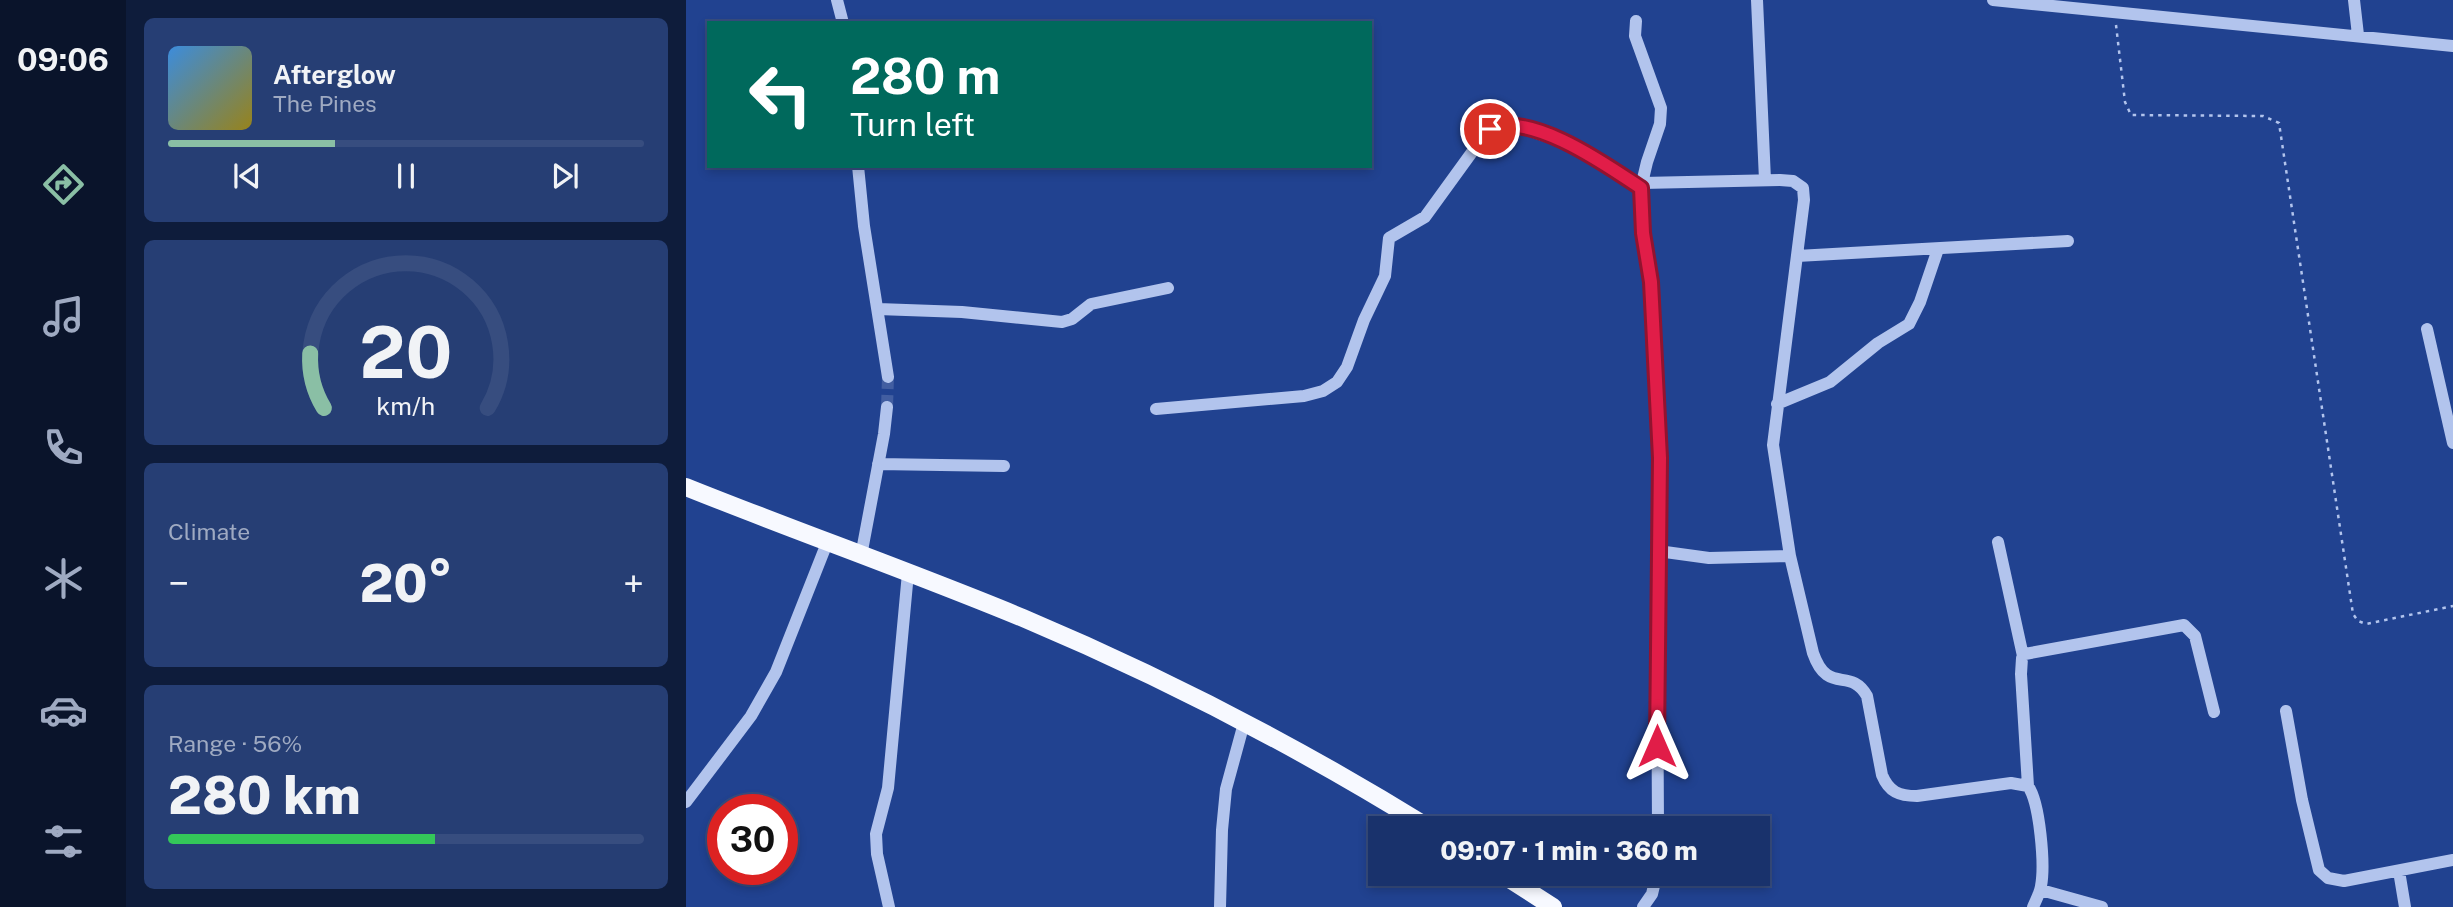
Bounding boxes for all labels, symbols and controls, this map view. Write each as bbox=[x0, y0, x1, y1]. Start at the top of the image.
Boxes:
text: 09:06 bbox=[17, 41, 109, 78]
text: 280 m bbox=[850, 47, 1000, 105]
icon: left bbox=[735, 49, 826, 140]
text: Afterglow bbox=[273, 59, 396, 90]
text: The Pines bbox=[273, 90, 377, 117]
pin bbox=[1460, 99, 1520, 159]
text: Turn left bbox=[850, 106, 975, 143]
icon: arrive bbox=[1471, 110, 1509, 148]
icon: previous bbox=[228, 157, 266, 195]
icon: pause bbox=[387, 157, 425, 195]
icon: next bbox=[546, 157, 584, 195]
icon: directions bbox=[39, 160, 88, 209]
icon: music bbox=[39, 292, 88, 341]
text: 20 bbox=[359, 310, 453, 395]
text: km/h bbox=[377, 391, 435, 421]
icon: phone bbox=[39, 423, 88, 472]
text: Climate bbox=[168, 518, 250, 545]
text: 20° bbox=[359, 553, 453, 614]
icon: climate bbox=[39, 554, 88, 603]
text: − bbox=[168, 561, 189, 606]
text: + bbox=[623, 561, 644, 606]
icon: car bbox=[39, 686, 88, 735]
position arrow bbox=[1620, 709, 1694, 783]
text: Range · 56% bbox=[168, 730, 302, 757]
text: 280 km bbox=[168, 765, 361, 826]
speed limit sign: 30 bbox=[707, 794, 798, 885]
icon: filters bbox=[39, 817, 88, 866]
text: 09:07 · 1 min · 360 m bbox=[1440, 835, 1698, 866]

